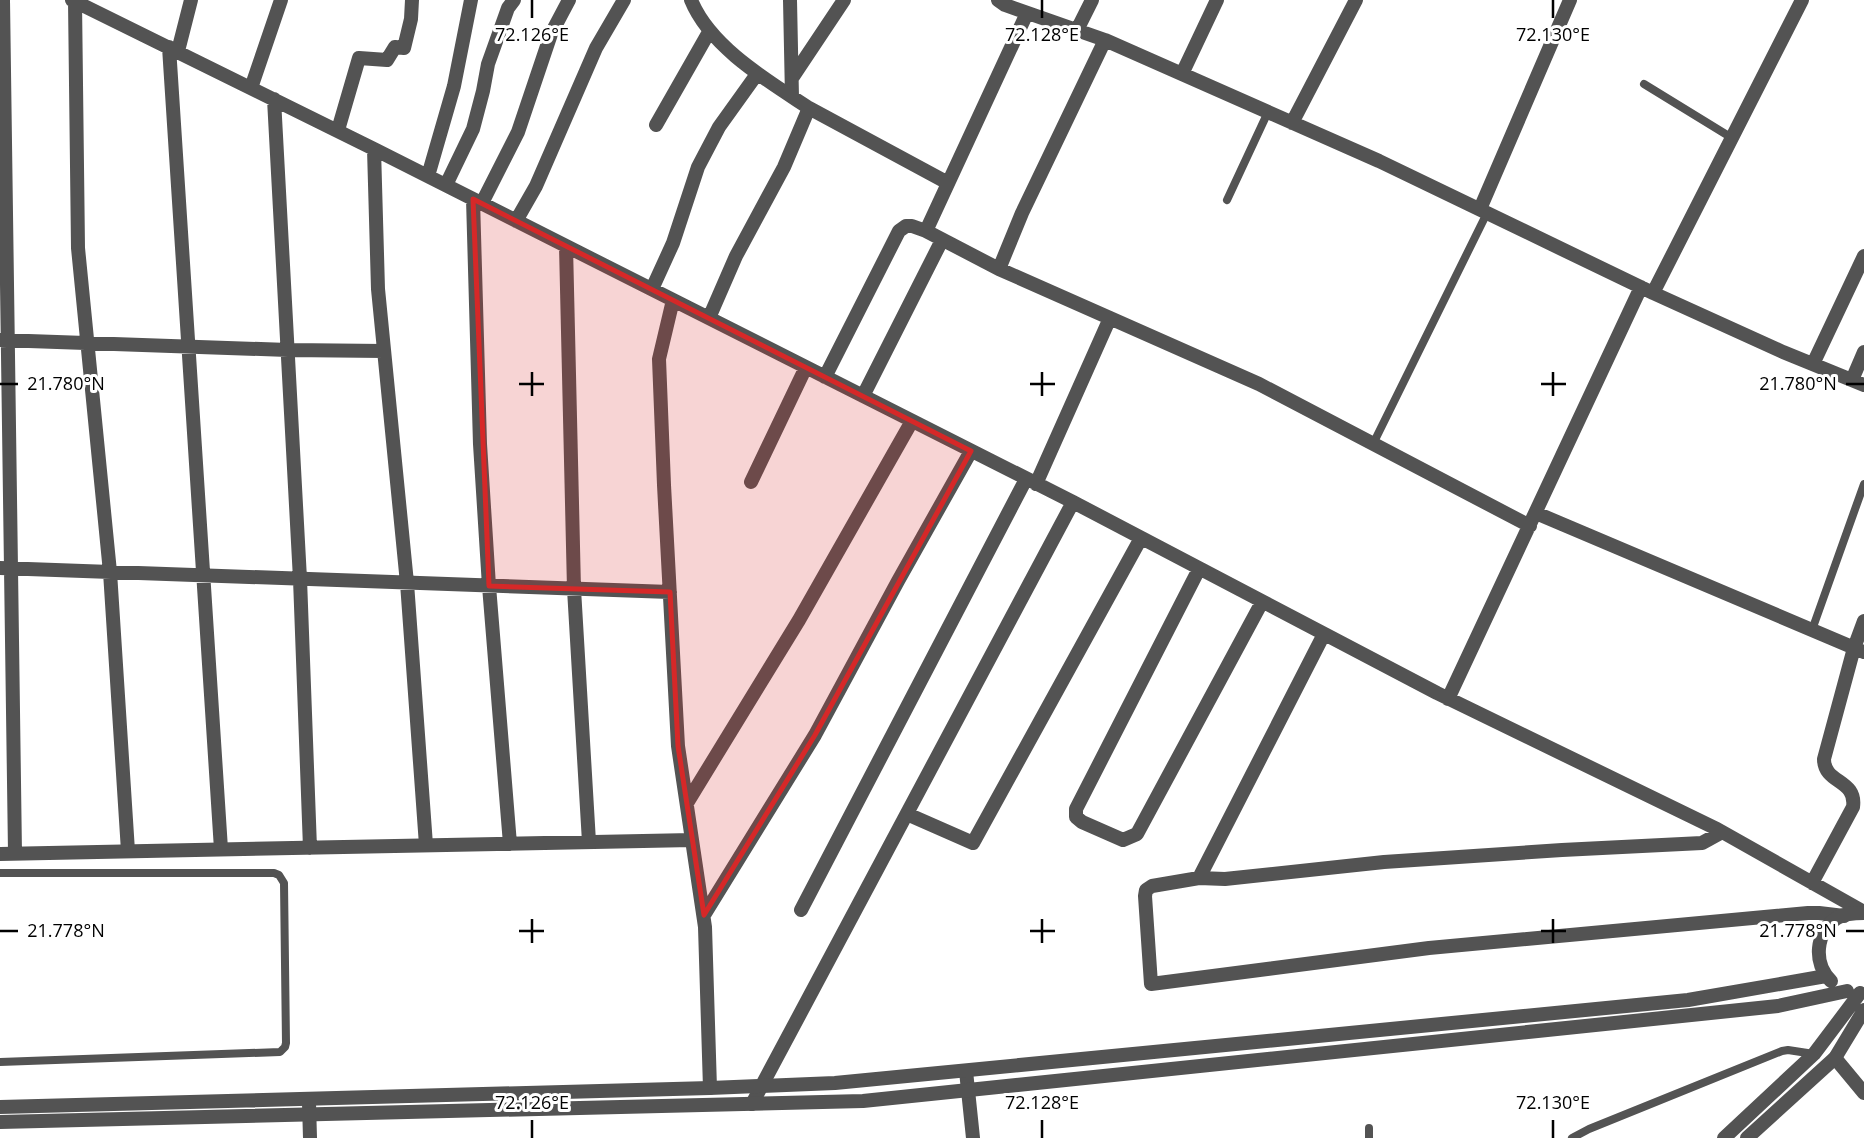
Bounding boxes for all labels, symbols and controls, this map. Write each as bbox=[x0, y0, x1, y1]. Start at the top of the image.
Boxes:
text: 72.126°E bbox=[495, 22, 569, 46]
text: 72.128°E bbox=[1005, 22, 1079, 46]
text: 72.130°E bbox=[1516, 22, 1590, 46]
text: 21.780°N bbox=[27, 371, 105, 395]
text: 21.780°N bbox=[1759, 371, 1837, 395]
text: 21.778°N bbox=[27, 918, 105, 942]
text: 21.778°N bbox=[1759, 918, 1837, 942]
text: 72.126°E bbox=[495, 1090, 569, 1114]
text: 72.128°E bbox=[1005, 1090, 1079, 1114]
text: 72.130°E bbox=[1516, 1090, 1590, 1114]

